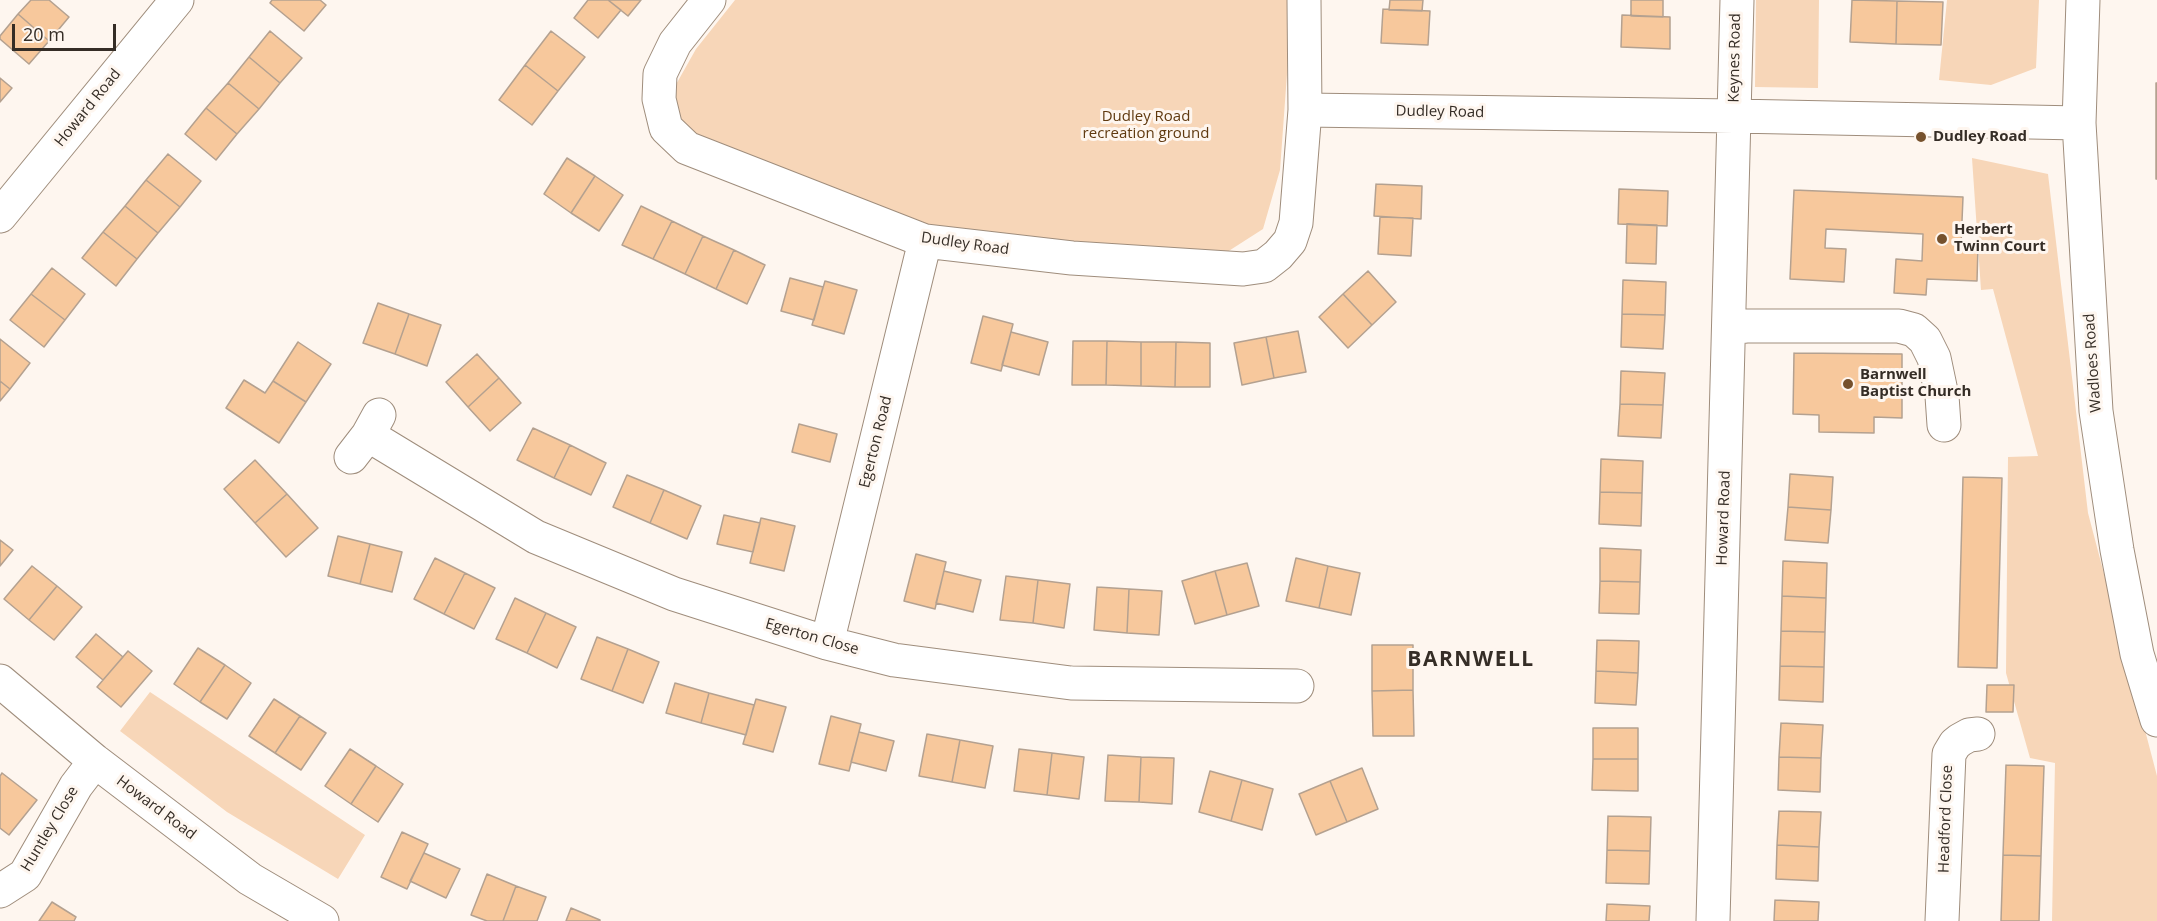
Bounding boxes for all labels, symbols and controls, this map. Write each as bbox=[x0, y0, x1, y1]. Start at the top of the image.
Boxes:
scale bar bbox=[15, 12, 118, 50]
street label: Keynes Road bbox=[1725, 13, 1745, 103]
text: 20 m bbox=[23, 22, 65, 46]
street label: Howard Road bbox=[51, 65, 125, 151]
street label: Dudley Road bbox=[1396, 102, 1484, 122]
park label: Dudley Road recreation ground bbox=[1083, 108, 1209, 143]
place label: Dudley Road bbox=[1933, 128, 2027, 146]
marker: Dudley Road bbox=[1914, 130, 1928, 144]
place label: Herbert Twinn Court bbox=[1954, 221, 2046, 256]
street label: Dudley Road bbox=[920, 229, 1010, 259]
marker: Herbert Twinn Court bbox=[1935, 232, 1949, 246]
street label: Wadloes Road bbox=[2081, 313, 2105, 413]
place label: Barnwell Baptist Church bbox=[1860, 366, 1971, 401]
marker: Barnwell Baptist Church bbox=[1841, 377, 1855, 391]
street label: Egerton Road bbox=[856, 394, 896, 490]
street label: Howard Road bbox=[1713, 470, 1735, 566]
street label: Egerton Close bbox=[763, 615, 861, 659]
district label: BARNWELL bbox=[1407, 647, 1535, 673]
street label: Headford Close bbox=[1935, 765, 1957, 873]
street label: Howard Road bbox=[113, 772, 199, 844]
street label: Huntley Close bbox=[17, 783, 83, 875]

